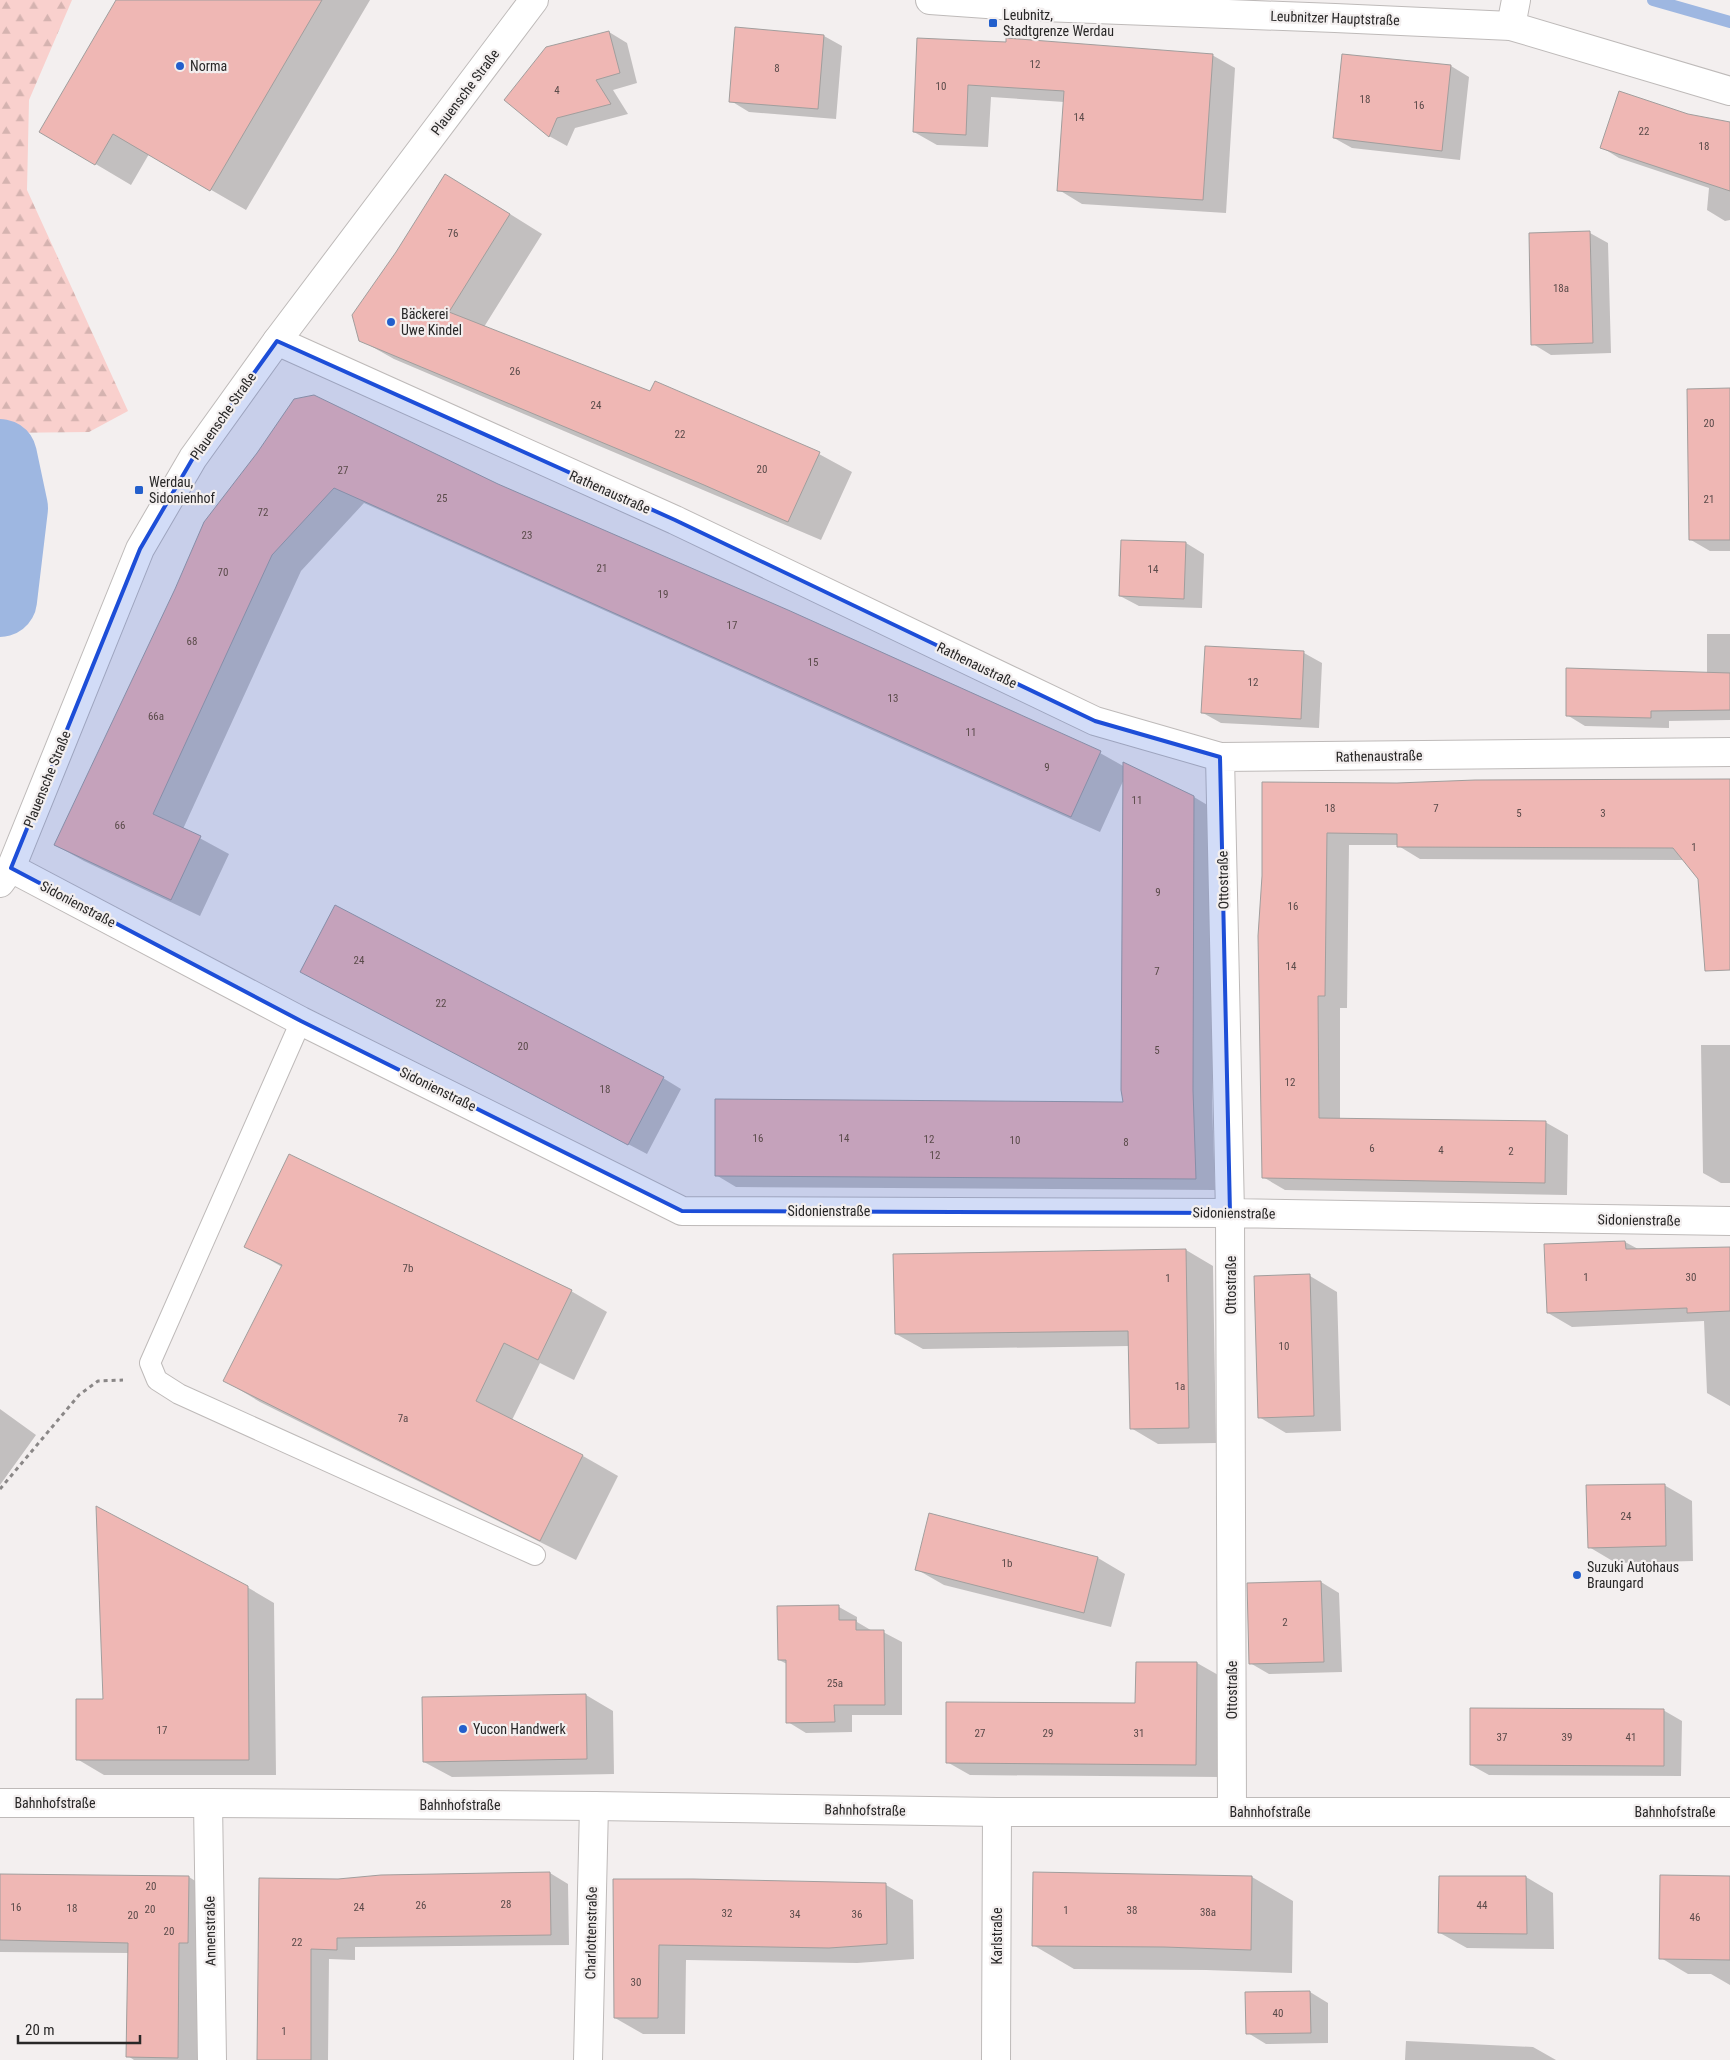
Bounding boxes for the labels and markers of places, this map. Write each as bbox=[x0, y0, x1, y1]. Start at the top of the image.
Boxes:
place label: Leubnitz, Stadtgrenze Werdau bbox=[1003, 7, 1114, 39]
marker: Leubnitz, Stadtgrenze Werdau bbox=[987, 17, 999, 29]
place label: Norma bbox=[190, 58, 227, 74]
marker: Norma bbox=[174, 60, 186, 72]
place label: Bäckerei Uwe Kindel bbox=[401, 306, 462, 338]
marker: Bäckerei Uwe Kindel bbox=[385, 316, 397, 328]
place label: Werdau, Sidonienhof bbox=[149, 474, 216, 506]
marker: Werdau, Sidonienhof bbox=[133, 484, 145, 496]
place label: Suzuki Autohaus Braungard bbox=[1587, 1559, 1679, 1591]
marker: Suzuki Autohaus Braungard bbox=[1571, 1569, 1583, 1581]
place label: Yucon Handwerk bbox=[473, 1721, 566, 1737]
marker: Yucon Handwerk bbox=[457, 1723, 469, 1735]

